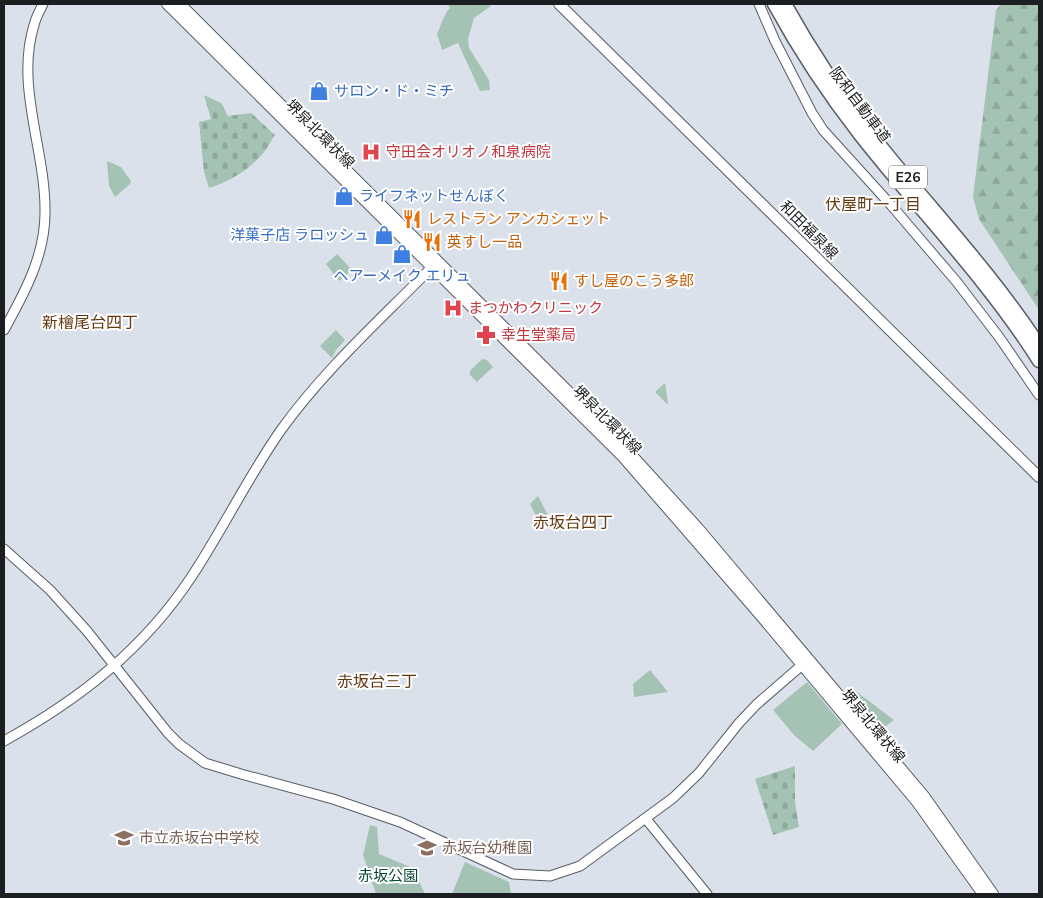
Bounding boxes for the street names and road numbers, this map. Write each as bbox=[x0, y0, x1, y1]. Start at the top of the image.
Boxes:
street label: 阪和自動車道 bbox=[825, 63, 895, 147]
street label: 堺泉北環状線 bbox=[281, 95, 359, 173]
road number: E26 bbox=[889, 166, 927, 188]
street label: 和田福泉線 bbox=[775, 196, 843, 264]
street label: 堺泉北環状線 bbox=[568, 381, 646, 459]
street label: 堺泉北環状線 bbox=[836, 685, 910, 767]

